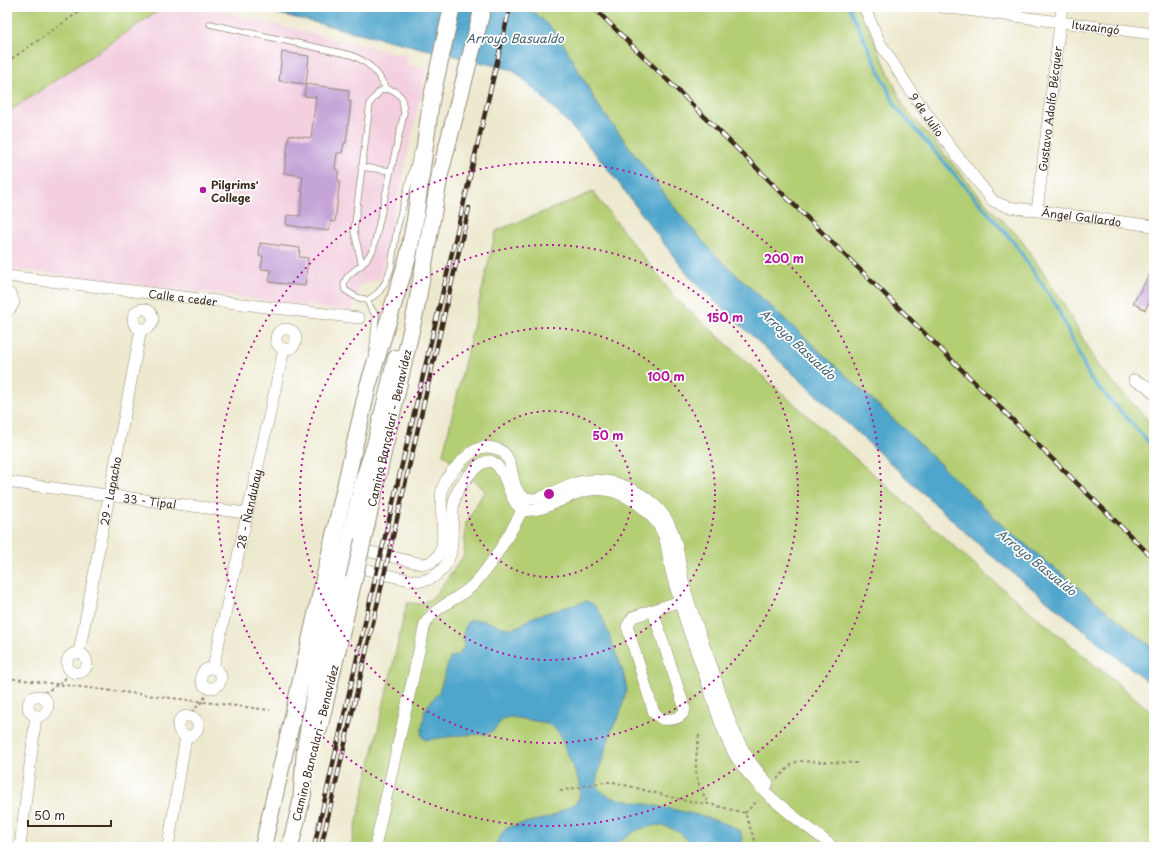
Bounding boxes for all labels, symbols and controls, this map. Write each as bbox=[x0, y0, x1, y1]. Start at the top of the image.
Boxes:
street label: Ituzaingó bbox=[1071, 15, 1121, 38]
water label: Arroyo Basualdo bbox=[466, 29, 565, 47]
street label: Gustavo Adolfo Bécquer bbox=[1033, 44, 1066, 173]
street label: 9 de Julio bbox=[906, 89, 949, 140]
place label: Pilgrims' College bbox=[211, 176, 259, 206]
marker: Pilgrims' College bbox=[198, 185, 208, 195]
street label: Ángel Gallardo bbox=[1040, 203, 1122, 230]
text: 200 m bbox=[764, 249, 804, 267]
street label: Calle a ceder bbox=[147, 284, 218, 309]
water label: Arroyo Basualdo bbox=[756, 304, 841, 385]
text: 150 m bbox=[707, 308, 743, 326]
street label: Camino Bancalari - Benavídez bbox=[362, 348, 415, 508]
text: 100 m bbox=[647, 367, 685, 385]
text: 50 m bbox=[592, 426, 624, 444]
street label: 29 - Lapacho bbox=[95, 455, 125, 527]
street label: 28 - Ñandubay bbox=[231, 467, 266, 551]
centre of rings bbox=[542, 487, 556, 501]
street label: 33 - Tipal bbox=[122, 489, 177, 512]
water label: Arroyo Basualdo bbox=[994, 524, 1082, 600]
street label: Camino Bancalari - Benavídez bbox=[287, 663, 343, 823]
scale bar bbox=[28, 802, 111, 828]
text: 50 m bbox=[34, 806, 65, 824]

